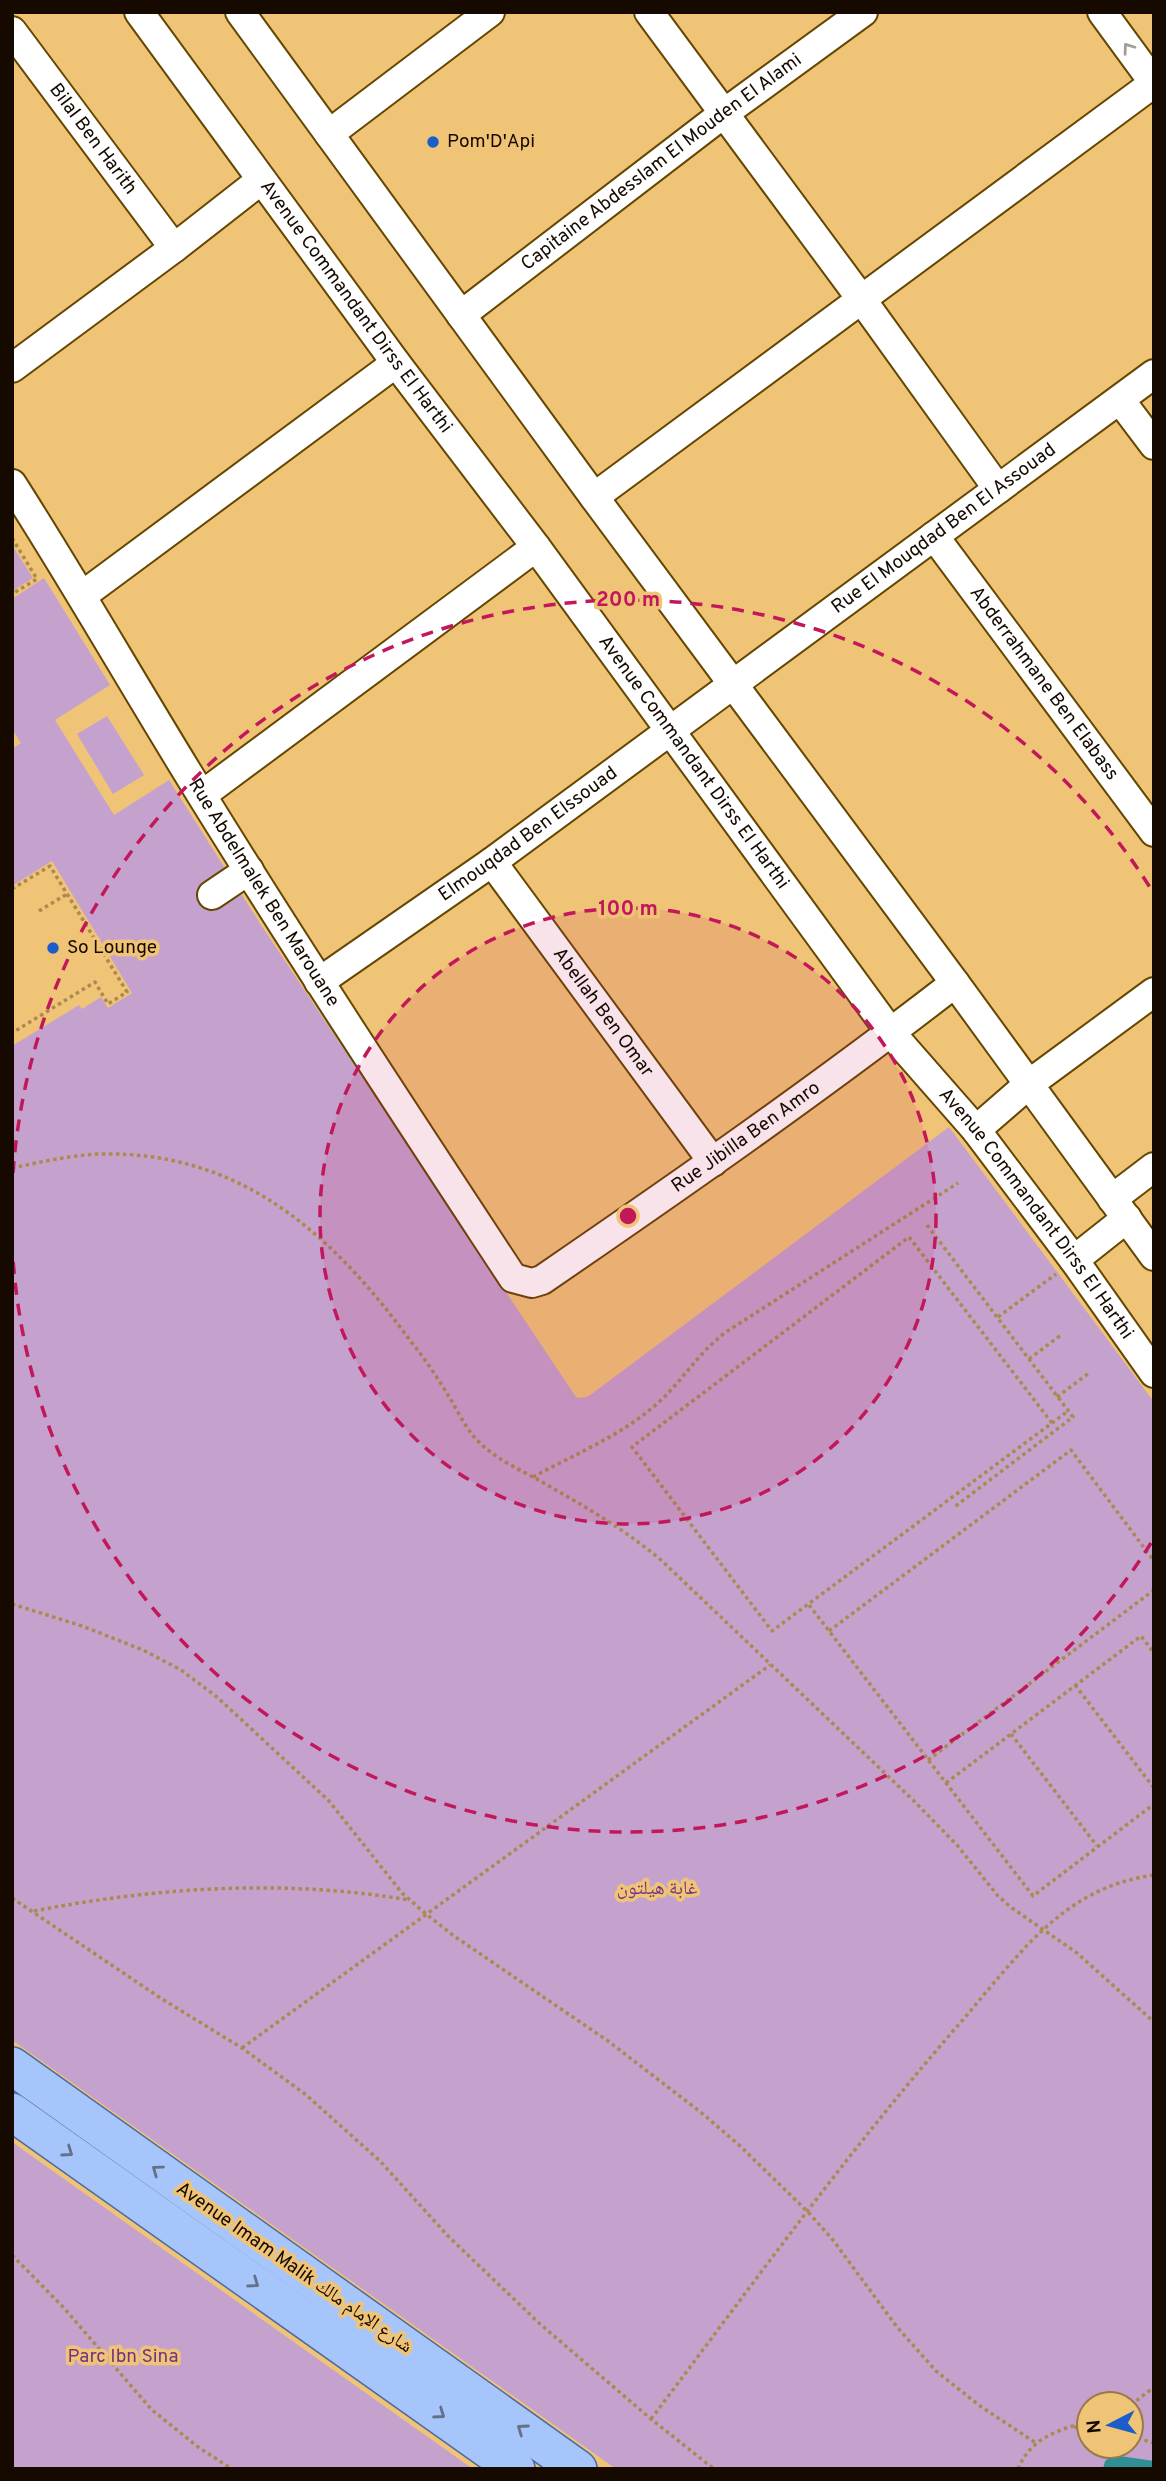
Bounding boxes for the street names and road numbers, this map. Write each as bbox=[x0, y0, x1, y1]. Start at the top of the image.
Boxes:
street label: Capitaine Abdesslam El Mouden El Alami bbox=[516, 48, 807, 276]
street label: Bilal Ben Harith bbox=[43, 79, 142, 199]
street label: Avenue Commandant Dirss El Harthi bbox=[254, 176, 457, 438]
street label: Rue El Mouqdad Ben El Assouad bbox=[827, 438, 1061, 620]
street label: Abderrahmane Ben Elabass bbox=[964, 582, 1124, 785]
street label: Avenue Commandant Dirss El Harthi bbox=[593, 631, 794, 894]
street label: Elmouqdad Ben Elssouad bbox=[434, 761, 622, 907]
street label: Rue Abdelmalek Ben Marouane bbox=[182, 774, 345, 1012]
street label: Abellah Ben Omar bbox=[547, 943, 659, 1083]
street label: Rue Jibilla Ben Amro bbox=[667, 1076, 825, 1199]
street label: Avenue Commandant Dirss El Harthi bbox=[933, 1083, 1138, 1344]
street label: Avenue Imam Malik شارع الإمام مالك bbox=[171, 2177, 417, 2359]

